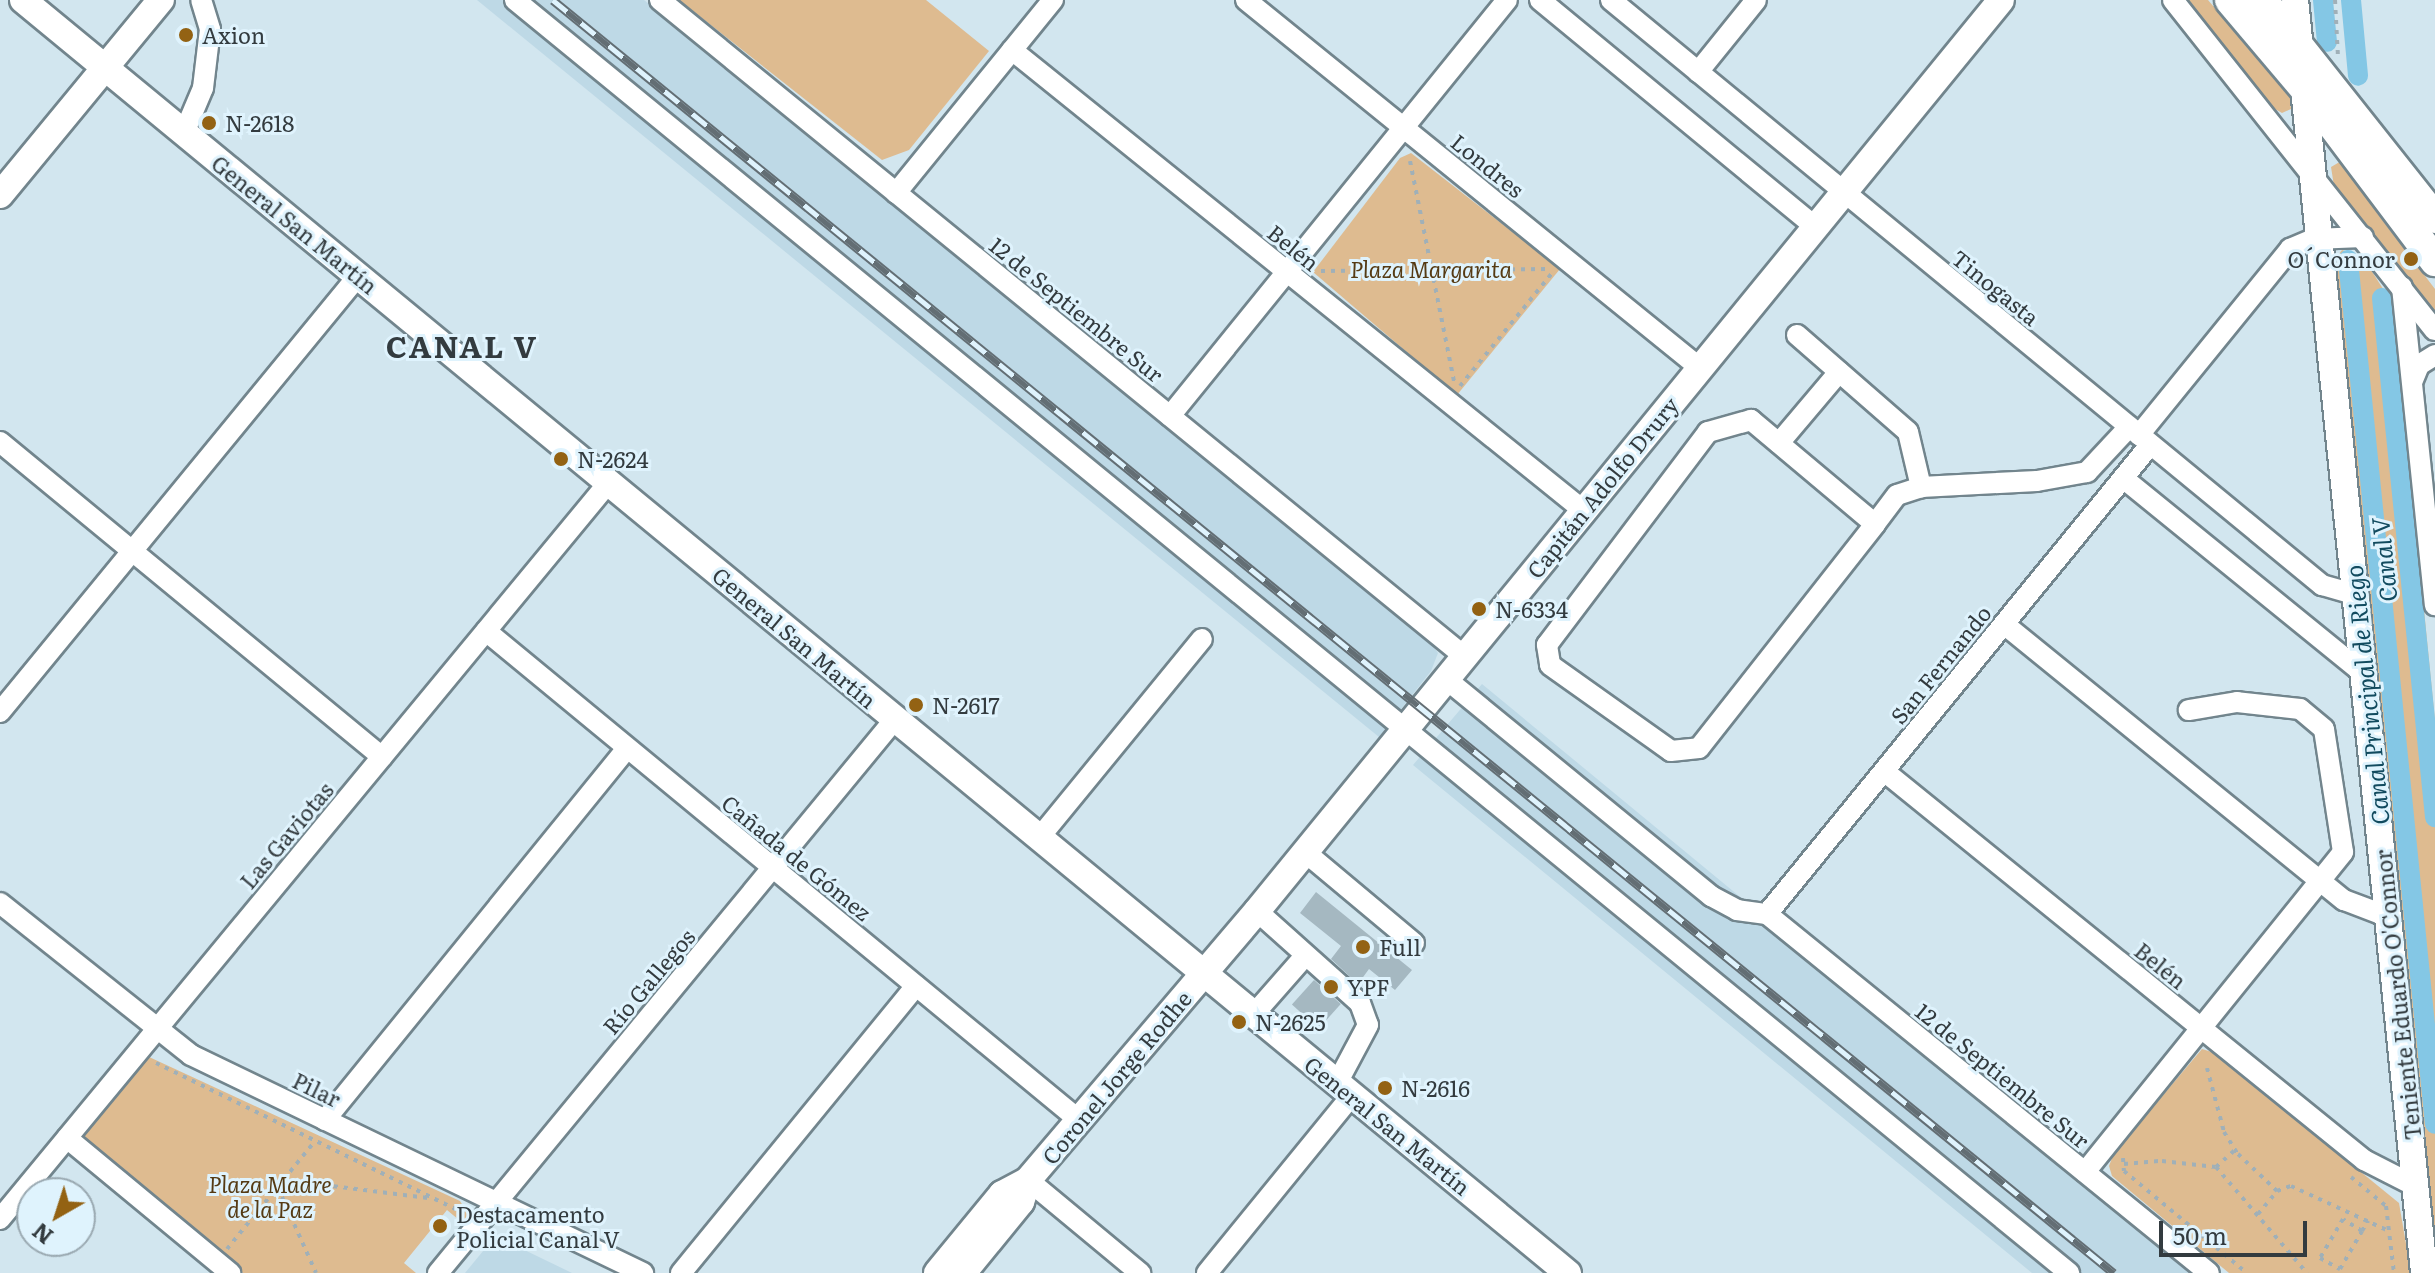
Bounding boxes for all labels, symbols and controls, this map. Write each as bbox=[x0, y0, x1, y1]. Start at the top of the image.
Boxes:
place label: Axion bbox=[202, 22, 265, 48]
marker: Axion bbox=[177, 26, 195, 44]
place label: N-2618 bbox=[225, 110, 294, 136]
marker: N-2618 bbox=[200, 114, 218, 132]
street label: Londres bbox=[1446, 128, 1530, 202]
street label: General San Martín bbox=[207, 149, 383, 299]
street label: Belén bbox=[1263, 218, 1325, 276]
street label: 12 de Septiembre Sur bbox=[985, 231, 1169, 387]
street label: Tinogasta bbox=[1947, 244, 2045, 330]
place label: O´Connor bbox=[2287, 246, 2395, 272]
marker: O´Connor bbox=[2402, 250, 2420, 268]
park label: Plaza Margarita bbox=[1350, 256, 1512, 282]
district label: CANAL V bbox=[386, 327, 538, 363]
street label: Capitán Adolfo Drury bbox=[1521, 391, 1683, 583]
place label: N-2624 bbox=[577, 446, 649, 472]
marker: N-2624 bbox=[552, 450, 570, 468]
water label: Canal V bbox=[2364, 517, 2402, 603]
street label: General San Martín bbox=[708, 561, 882, 713]
water label: Canal Principal de Riego bbox=[2338, 564, 2394, 826]
place label: N-6334 bbox=[1495, 596, 1568, 622]
marker: N-6334 bbox=[1470, 600, 1488, 618]
street label: San Fernando bbox=[1884, 600, 1996, 728]
place label: N-2617 bbox=[932, 692, 1000, 718]
marker: N-2617 bbox=[907, 696, 925, 714]
street label: Las Gaviotas bbox=[234, 776, 338, 894]
street label: Cañada de Gómez bbox=[717, 789, 877, 925]
street label: Teniente Eduardo O'Connor bbox=[2369, 848, 2425, 1142]
street label: Río Gallegos bbox=[596, 923, 700, 1039]
place label: Full bbox=[1379, 934, 1421, 960]
street label: Belén bbox=[2130, 936, 2192, 994]
marker: Full bbox=[1354, 938, 1372, 956]
place label: YPF bbox=[1347, 974, 1390, 1000]
marker: YPF bbox=[1322, 978, 1340, 996]
street label: Coronel Jorge Rodhe bbox=[1036, 985, 1196, 1169]
street label: 12 de Septiembre Sur bbox=[1911, 997, 2095, 1153]
place label: N-2625 bbox=[1255, 1009, 1326, 1035]
marker: N-2625 bbox=[1230, 1013, 1248, 1031]
street label: General San Martín bbox=[1300, 1050, 1476, 1200]
street label: Pilar bbox=[289, 1066, 345, 1112]
place label: N-2616 bbox=[1401, 1075, 1470, 1101]
marker: N-2616 bbox=[1376, 1079, 1394, 1097]
park label: Plaza Madre de la Paz bbox=[208, 1170, 332, 1222]
north arrow bbox=[16, 1177, 96, 1257]
place label: Destacamento Policial Canal V bbox=[456, 1200, 620, 1252]
scale bar bbox=[2163, 1205, 2311, 1255]
text: N bbox=[24, 1216, 59, 1253]
marker: Destacamento Policial Canal V bbox=[431, 1217, 449, 1235]
text: 50 m bbox=[2173, 1217, 2227, 1252]

